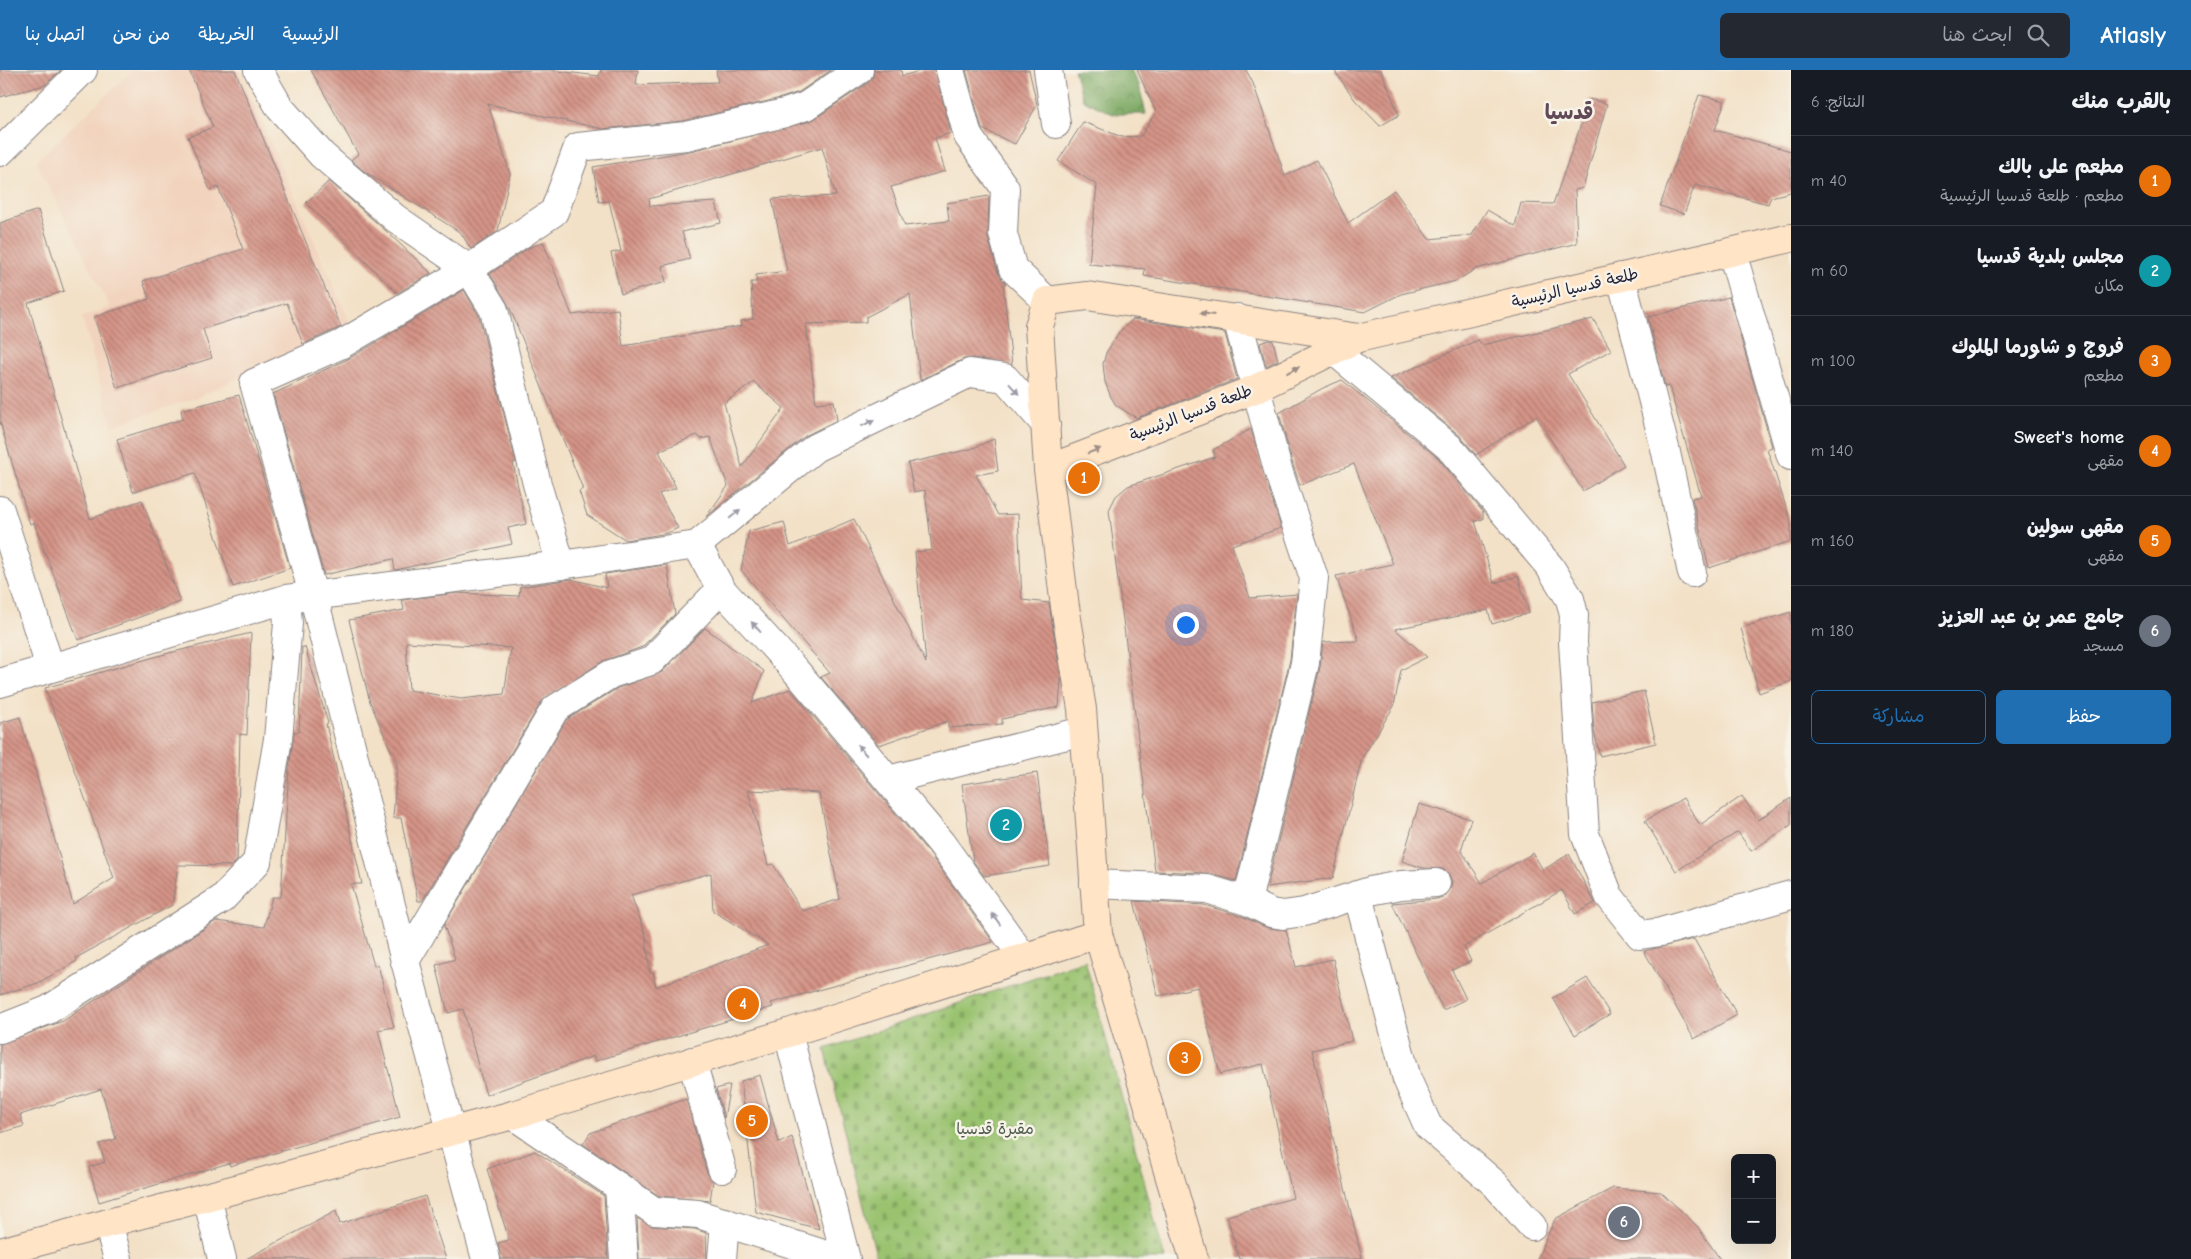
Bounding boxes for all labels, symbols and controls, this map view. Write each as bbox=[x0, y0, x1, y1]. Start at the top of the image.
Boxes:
search box bbox=[1720, 13, 2070, 58]
icon: search bbox=[2024, 21, 2052, 49]
text: Atlasly bbox=[2100, 21, 2166, 49]
text: اتصل بنا bbox=[25, 24, 85, 45]
text: من نحن bbox=[113, 24, 170, 45]
text: الخريطة bbox=[198, 24, 254, 45]
text: الرئيسية bbox=[282, 24, 339, 45]
text: ابحث هنا bbox=[1942, 24, 2012, 46]
text: بالقرب منك bbox=[2071, 89, 2171, 113]
text: النتائج: 6 bbox=[1811, 93, 1865, 111]
district label: قدسيا bbox=[1545, 100, 1593, 125]
text: مطعم على بالك bbox=[1998, 156, 2124, 178]
text: 40 m bbox=[1811, 172, 1847, 190]
text: 1 bbox=[2152, 172, 2158, 190]
text: مطعم · طلعة قدسيا الرئيسية bbox=[1940, 187, 2124, 205]
text: مجلس بلدية قدسيا bbox=[1977, 246, 2124, 268]
text: 60 m bbox=[1811, 262, 1848, 280]
text: 2 bbox=[2151, 262, 2159, 280]
street label: طلعة قدسيا الرئيسية bbox=[1510, 265, 1640, 311]
text: مكان bbox=[2094, 277, 2124, 295]
one-way arrow bbox=[1198, 310, 1214, 318]
text: فروج و شاورما الملوك bbox=[1952, 336, 2124, 358]
text: 100 m bbox=[1811, 352, 1855, 370]
text: 3 bbox=[2151, 352, 2159, 370]
one-way arrow bbox=[1286, 366, 1300, 374]
text: مطعم bbox=[2084, 367, 2124, 385]
street label: طلعة قدسيا الرئيسية bbox=[1127, 381, 1255, 445]
one-way arrow bbox=[1008, 382, 1019, 395]
one-way arrow bbox=[861, 418, 875, 426]
text: Sweet's home bbox=[2014, 426, 2124, 448]
text: 140 m bbox=[1811, 442, 1853, 460]
text: 4 bbox=[2151, 442, 2159, 460]
one-way arrow bbox=[1087, 447, 1102, 455]
text: مقهى bbox=[2087, 452, 2124, 470]
pin: 1 bbox=[1068, 459, 1100, 497]
one-way arrow bbox=[728, 508, 740, 520]
text: مقهى سولين bbox=[2027, 516, 2124, 538]
text: 160 m bbox=[1811, 532, 1854, 550]
text: 5 bbox=[2151, 532, 2159, 550]
text: مقهى bbox=[2087, 547, 2124, 565]
text: جامع عمر بن عبد العزيز bbox=[1940, 606, 2124, 628]
your location bbox=[1173, 612, 1199, 638]
one-way arrow bbox=[750, 622, 762, 634]
text: 180 m bbox=[1811, 622, 1854, 640]
text: 6 bbox=[2151, 622, 2159, 640]
text: مسجد bbox=[2083, 637, 2124, 655]
button: مشاركة bbox=[1811, 690, 1986, 744]
button: حفظ bbox=[1996, 690, 2171, 744]
one-way arrow bbox=[857, 744, 868, 757]
pin: 2 bbox=[990, 806, 1022, 844]
one-way arrow bbox=[991, 912, 1001, 925]
pin: 4 bbox=[727, 985, 759, 1023]
pin: 3 bbox=[1169, 1039, 1201, 1077]
pin: 5 bbox=[736, 1102, 768, 1140]
park label: مقبرة قدسيا bbox=[956, 1120, 1034, 1138]
map controls bbox=[1731, 1154, 1776, 1244]
button: + bbox=[1731, 1154, 1776, 1199]
button: − bbox=[1731, 1199, 1776, 1244]
pin: 6 bbox=[1608, 1203, 1640, 1241]

